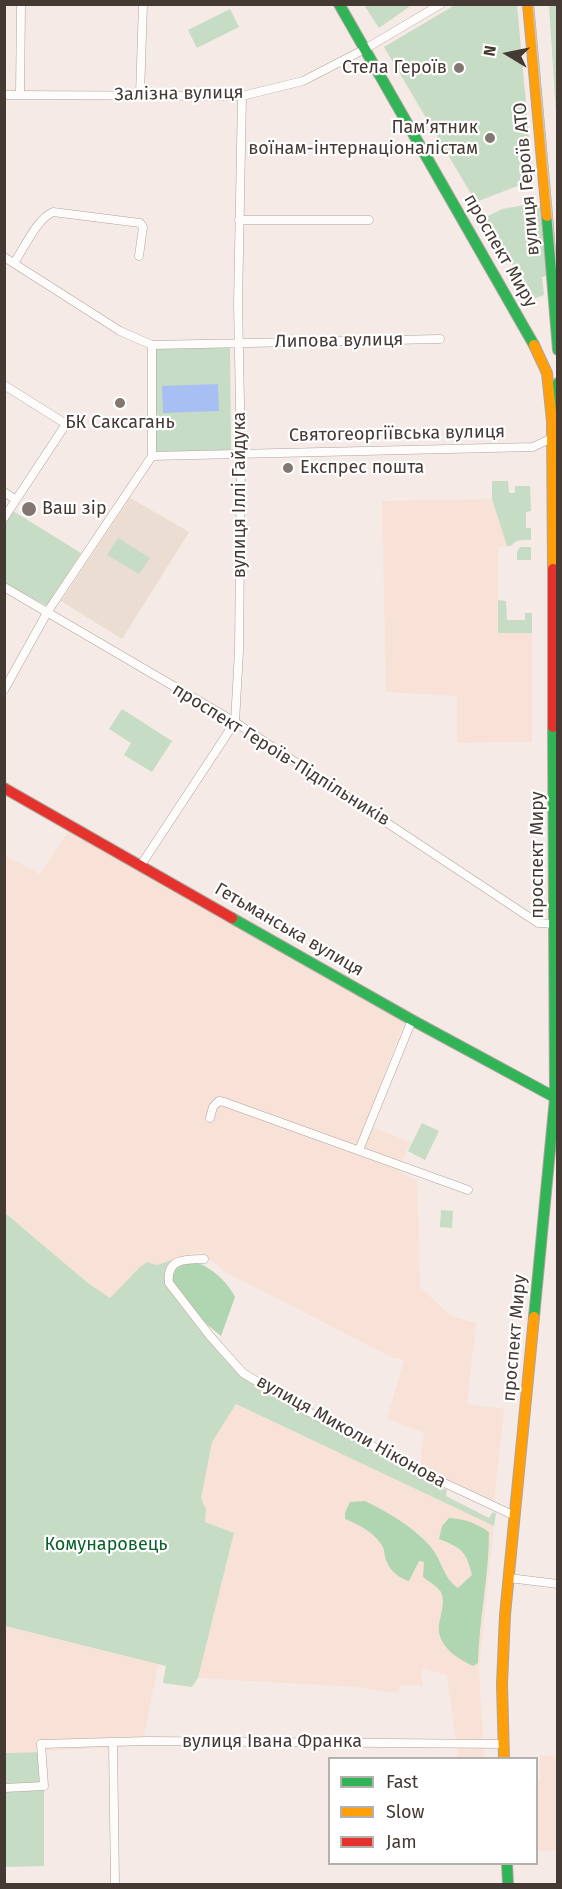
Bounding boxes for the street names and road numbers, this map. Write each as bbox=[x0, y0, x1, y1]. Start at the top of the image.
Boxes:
street label: Залізна вулиця bbox=[114, 82, 244, 106]
street label: вулиця Героїв АТО bbox=[510, 101, 544, 257]
street label: проспект Миру bbox=[459, 190, 541, 312]
street label: Липова вулиця bbox=[275, 329, 403, 353]
street label: вулиця Іллі Гайдука bbox=[229, 412, 251, 578]
street label: Святогеоргіївська вулиця bbox=[289, 421, 505, 447]
street label: проспект Героїв-Підпільників bbox=[168, 679, 394, 831]
street label: проспект Миру bbox=[527, 791, 549, 919]
street label: Гетьманська вулиця bbox=[211, 879, 367, 981]
street label: проспект Миру bbox=[499, 1274, 531, 1402]
street label: вулиця Миколи Ніконова bbox=[253, 1371, 449, 1493]
street label: вулиця Івана Франка bbox=[182, 1731, 362, 1753]

